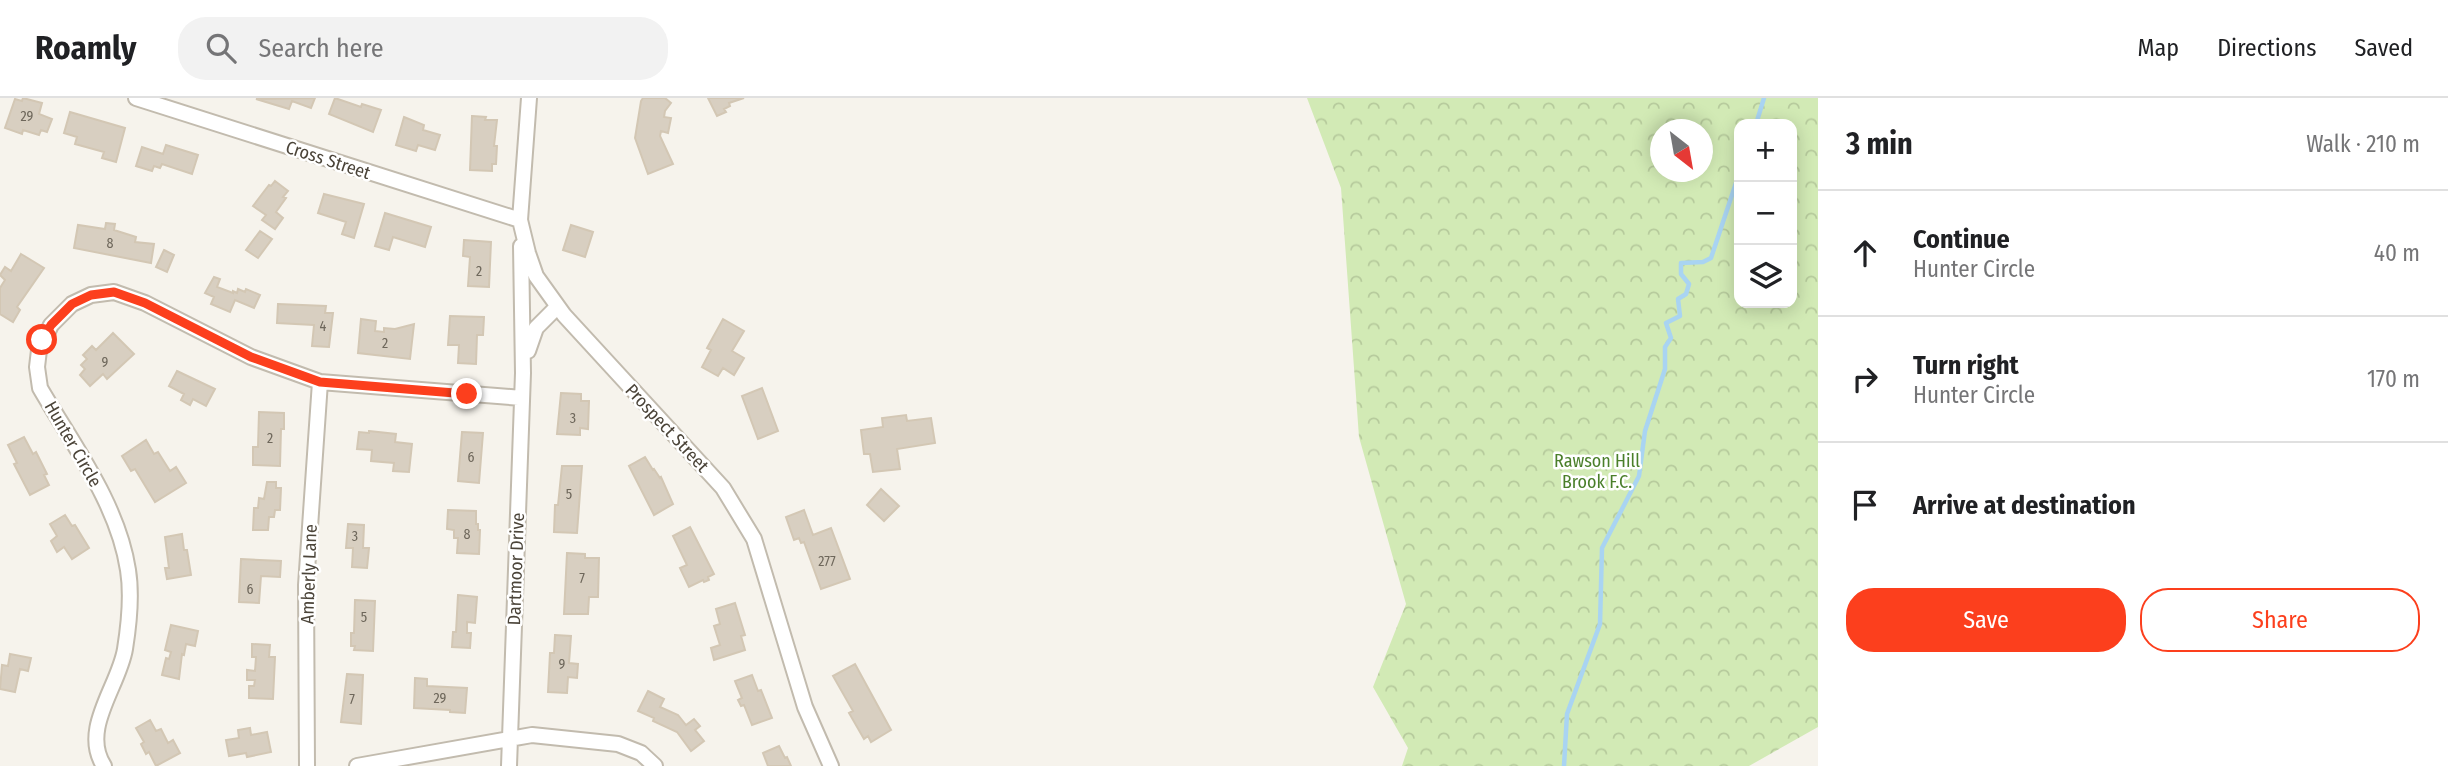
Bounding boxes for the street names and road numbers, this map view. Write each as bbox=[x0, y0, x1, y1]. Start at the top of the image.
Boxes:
street label: Cross Street bbox=[283, 136, 373, 184]
street label: Prospect Street bbox=[621, 379, 713, 477]
street label: Hunter Circle bbox=[40, 397, 106, 491]
street label: Dartmoor Drive bbox=[503, 512, 529, 626]
street label: Amberly Lane bbox=[296, 524, 322, 624]

